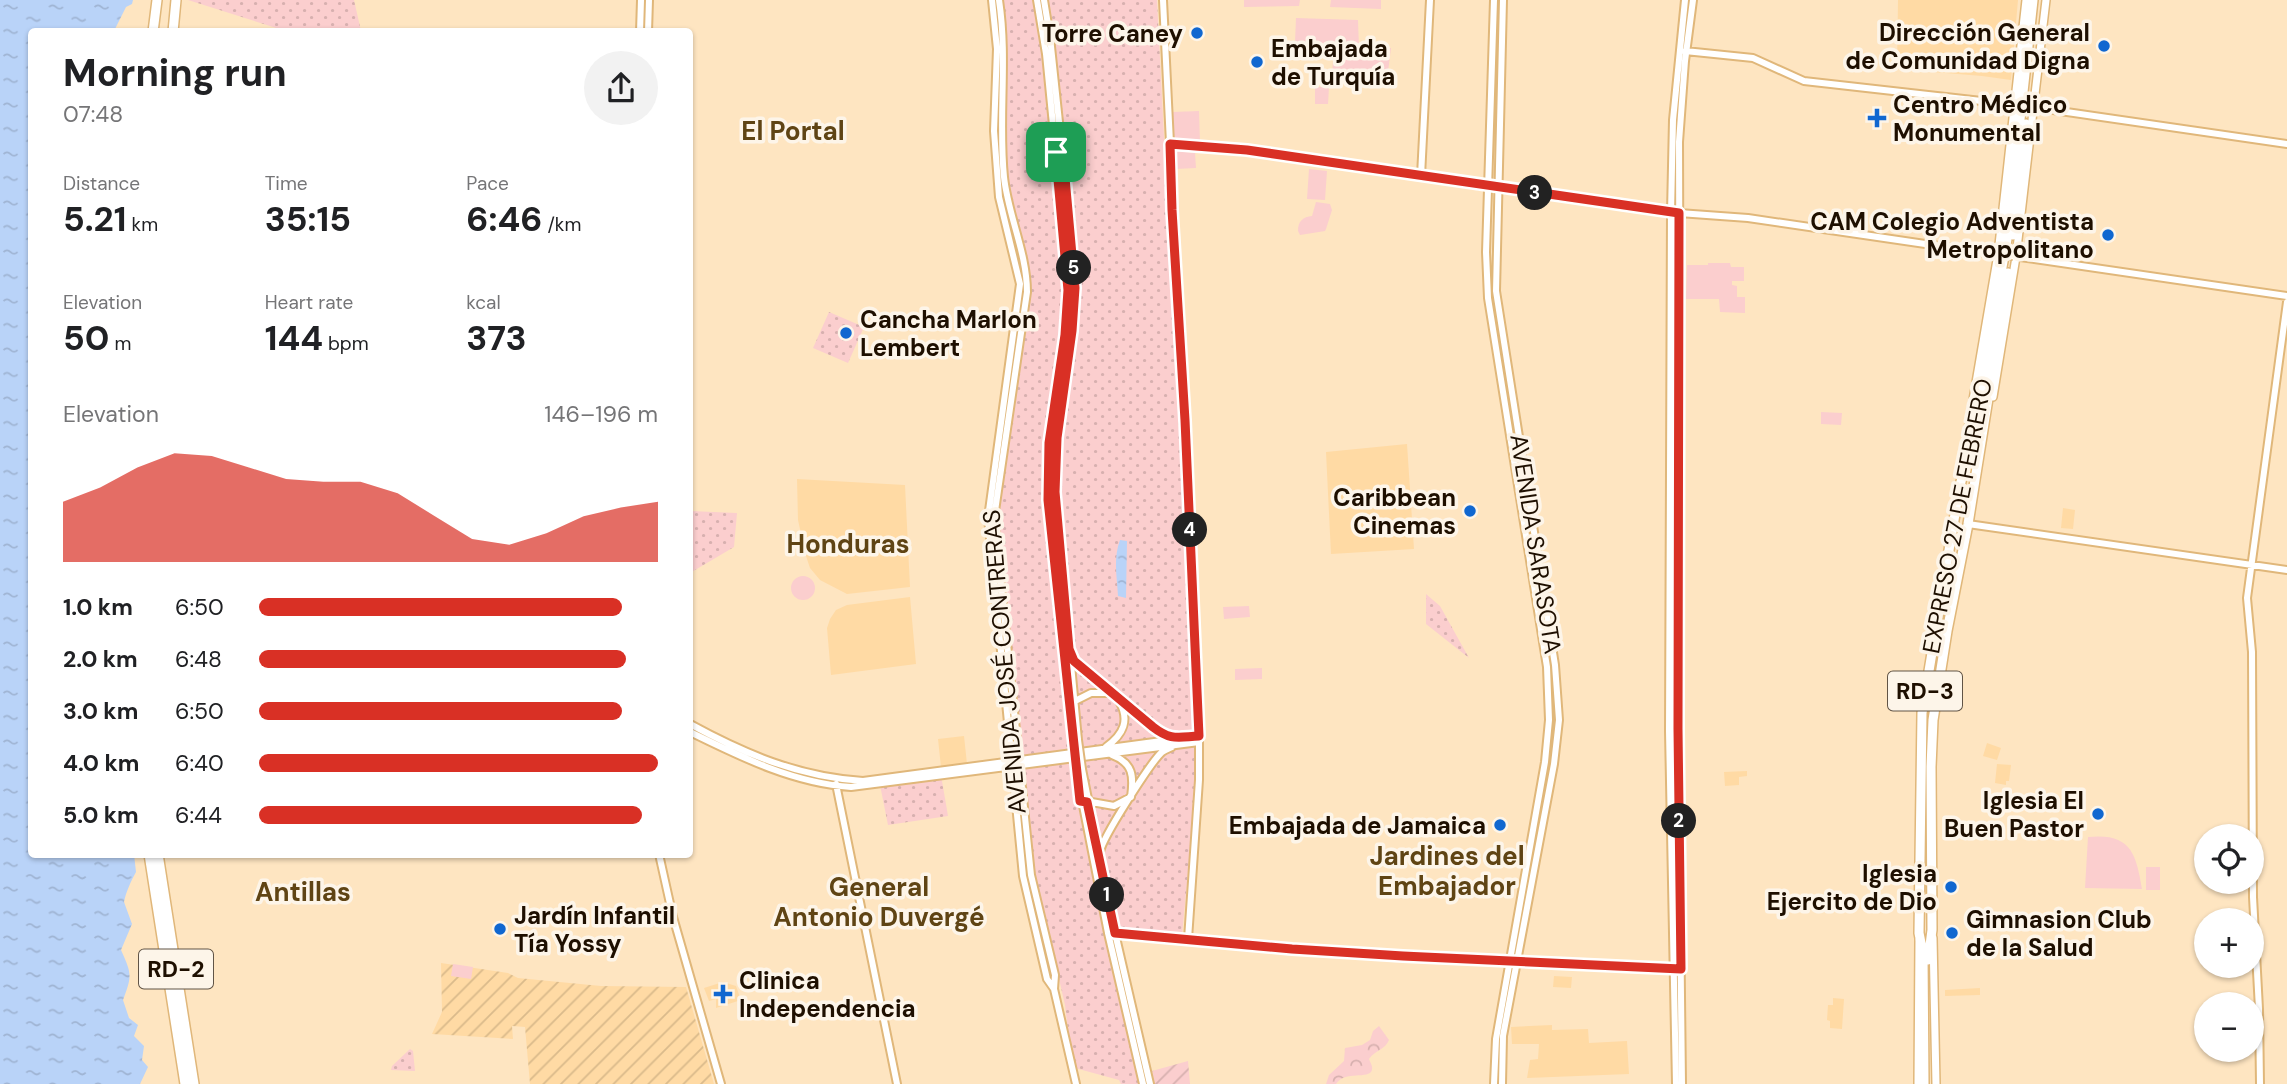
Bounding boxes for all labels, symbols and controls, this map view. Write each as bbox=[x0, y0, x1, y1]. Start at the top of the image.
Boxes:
place label: Dirección General de Comunidad Digna bbox=[1845, 17, 2090, 76]
place label: Torre Caney bbox=[1042, 18, 1183, 49]
marker: Torre Caney bbox=[1189, 25, 1205, 41]
place label: Embajada de Turquía bbox=[1271, 33, 1395, 92]
marker: Dirección General de Comunidad Digna bbox=[2096, 38, 2112, 54]
text: Morning run bbox=[63, 48, 287, 98]
button: share bbox=[584, 51, 658, 125]
marker: Embajada de Turquía bbox=[1249, 54, 1265, 70]
place label: Centro Médico Monumental bbox=[1893, 89, 2067, 148]
text: 07:48 bbox=[63, 99, 123, 129]
marker: Centro Médico Monumental bbox=[1867, 108, 1887, 128]
district label: El Portal bbox=[741, 114, 845, 148]
pin bbox=[1026, 122, 1086, 182]
icon: arrive bbox=[1037, 133, 1075, 171]
text: Distance bbox=[63, 171, 140, 196]
text: Time bbox=[265, 171, 308, 196]
text: Pace bbox=[466, 171, 509, 196]
pin: 3 bbox=[1518, 176, 1552, 210]
text: 3 bbox=[1529, 180, 1540, 205]
text: 5.21 bbox=[63, 196, 127, 242]
text: 35:15 bbox=[265, 196, 351, 242]
text: 6:46 bbox=[466, 196, 542, 242]
place label: CAM Colegio Adventista Metropolitano bbox=[1810, 206, 2094, 265]
text: km bbox=[127, 212, 158, 237]
text: /km bbox=[542, 212, 581, 237]
marker: CAM Colegio Adventista Metropolitano bbox=[2100, 227, 2116, 243]
pin: 5 bbox=[1056, 250, 1092, 286]
text: 5 bbox=[1068, 255, 1079, 280]
text: Elevation bbox=[63, 290, 142, 315]
text: Heart rate bbox=[265, 290, 353, 315]
text: kcal bbox=[466, 290, 501, 315]
place label: Cancha Marlon Lembert bbox=[860, 304, 1037, 363]
text: 50 bbox=[63, 315, 109, 361]
text: 144 bbox=[265, 315, 323, 361]
text: 373 bbox=[466, 315, 527, 361]
marker: Cancha Marlon Lembert bbox=[838, 325, 854, 341]
text: m bbox=[109, 331, 131, 356]
text: bpm bbox=[323, 331, 369, 356]
street label: EXPRESO 27 DE FEBRERO bbox=[1915, 376, 1999, 656]
text: Elevation bbox=[63, 399, 159, 429]
text: 146–196 m bbox=[544, 399, 658, 429]
street label: AVENIDA SARASOTA bbox=[1503, 432, 1569, 656]
place label: Caribbean Cinemas bbox=[1333, 482, 1456, 541]
marker: Caribbean Cinemas bbox=[1462, 503, 1478, 519]
street label: AVENIDA JOSÉ CONTRERAS bbox=[975, 509, 1033, 815]
pin: 4 bbox=[1172, 512, 1208, 548]
text: 4 bbox=[1183, 517, 1196, 542]
district label: Honduras bbox=[786, 527, 910, 561]
text: 1.0 km bbox=[63, 592, 133, 622]
text: 6:50 bbox=[175, 592, 224, 622]
text: 2.0 km bbox=[63, 644, 138, 674]
text: 6:48 bbox=[175, 644, 222, 674]
road number: RD-3 bbox=[1888, 671, 1962, 710]
text: 3.0 km bbox=[63, 696, 138, 726]
text: 6:50 bbox=[175, 696, 224, 726]
text: 4.0 km bbox=[63, 748, 139, 778]
text: 6:40 bbox=[175, 748, 224, 778]
place label: Iglesia El Buen Pastor bbox=[1944, 785, 2084, 844]
text: 5.0 km bbox=[63, 800, 139, 830]
text: 6:44 bbox=[175, 800, 222, 830]
pin: 2 bbox=[1662, 804, 1696, 838]
marker: Iglesia El Buen Pastor bbox=[2090, 806, 2106, 822]
text: 2 bbox=[1673, 808, 1684, 833]
place label: Embajada de Jamaica bbox=[1229, 810, 1486, 841]
marker: Embajada de Jamaica bbox=[1492, 817, 1508, 833]
map controls bbox=[2194, 824, 2264, 1062]
button: locate bbox=[2194, 824, 2264, 894]
district label: Jardines del Embajador bbox=[1369, 839, 1525, 903]
place label: Iglesia Ejercito de Dio bbox=[1767, 858, 1937, 917]
district label: General Antonio Duvergé bbox=[773, 870, 985, 934]
district label: Antillas bbox=[255, 875, 351, 909]
pin: 1 bbox=[1090, 878, 1124, 912]
marker: Iglesia Ejercito de Dio bbox=[1943, 879, 1959, 895]
text: 1 bbox=[1103, 882, 1110, 907]
place label: Jardín Infantil Tía Yossy bbox=[514, 900, 675, 959]
place label: Gimnasion Club de la Salud bbox=[1966, 904, 2152, 963]
button: + bbox=[2194, 908, 2264, 978]
marker: Jardín Infantil Tía Yossy bbox=[492, 921, 508, 937]
marker: Gimnasion Club de la Salud bbox=[1944, 925, 1960, 941]
road number: RD-2 bbox=[139, 950, 213, 988]
place label: Clinica Independencia bbox=[739, 965, 916, 1024]
marker: Clinica Independencia bbox=[713, 984, 733, 1004]
button: − bbox=[2194, 992, 2264, 1062]

